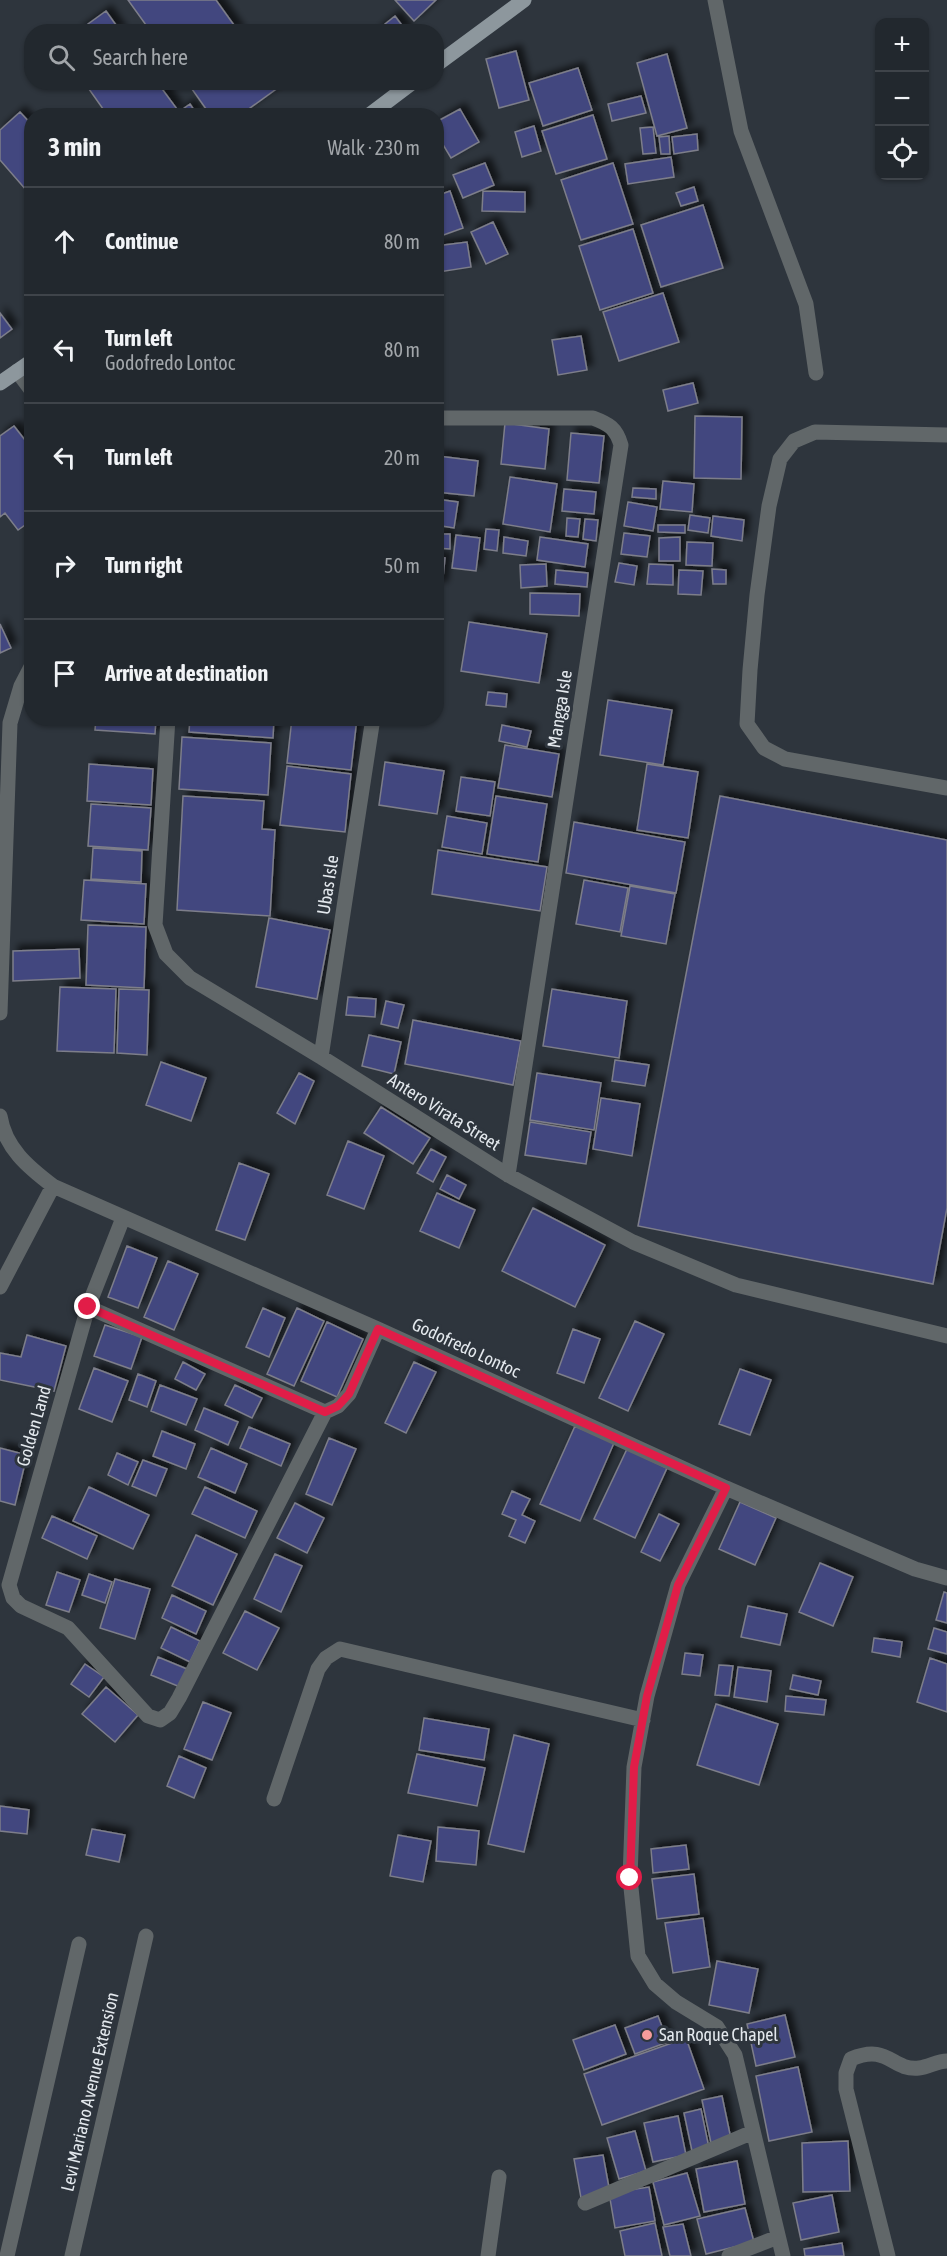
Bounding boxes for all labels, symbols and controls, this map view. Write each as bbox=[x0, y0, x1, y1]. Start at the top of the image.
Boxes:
map controls bbox=[875, 18, 929, 180]
button: + bbox=[875, 18, 929, 72]
search box bbox=[24, 24, 444, 90]
icon: search bbox=[45, 41, 78, 74]
text: Search here bbox=[93, 44, 188, 70]
button: − bbox=[875, 72, 929, 126]
button: locate bbox=[875, 126, 929, 180]
text: 3 min bbox=[48, 132, 101, 162]
text: Walk · 230 m bbox=[328, 136, 420, 159]
icon: ahead bbox=[48, 225, 81, 258]
text: Continue bbox=[105, 228, 179, 254]
text: 80 m bbox=[384, 230, 420, 253]
text: Turn left bbox=[105, 325, 172, 351]
icon: left bbox=[48, 333, 81, 366]
text: 80 m bbox=[384, 338, 420, 361]
text: Godofredo Lontoc bbox=[105, 351, 235, 374]
icon: left bbox=[48, 441, 81, 474]
text: Turn left bbox=[105, 444, 172, 470]
text: 20 m bbox=[384, 446, 420, 469]
icon: right bbox=[48, 549, 81, 582]
text: Turn right bbox=[105, 552, 182, 578]
text: 50 m bbox=[384, 554, 420, 577]
icon: arrive bbox=[48, 657, 81, 690]
text: Arrive at destination bbox=[105, 660, 268, 686]
street label: Mangga Isle bbox=[543, 669, 576, 749]
street label: Ubas Isle bbox=[312, 854, 343, 916]
street label: Antero Virata Street bbox=[384, 1069, 504, 1155]
route end bbox=[74, 1293, 100, 1319]
street label: Godofredo Lontoc bbox=[409, 1313, 524, 1382]
street label: Golden Land bbox=[12, 1383, 55, 1469]
route start bbox=[616, 1864, 642, 1890]
street label: Levi Mariano Avenue Extension bbox=[56, 1990, 123, 2193]
place label: San Roque Chapel bbox=[659, 2024, 778, 2045]
marker: San Roque Chapel bbox=[640, 2028, 654, 2042]

